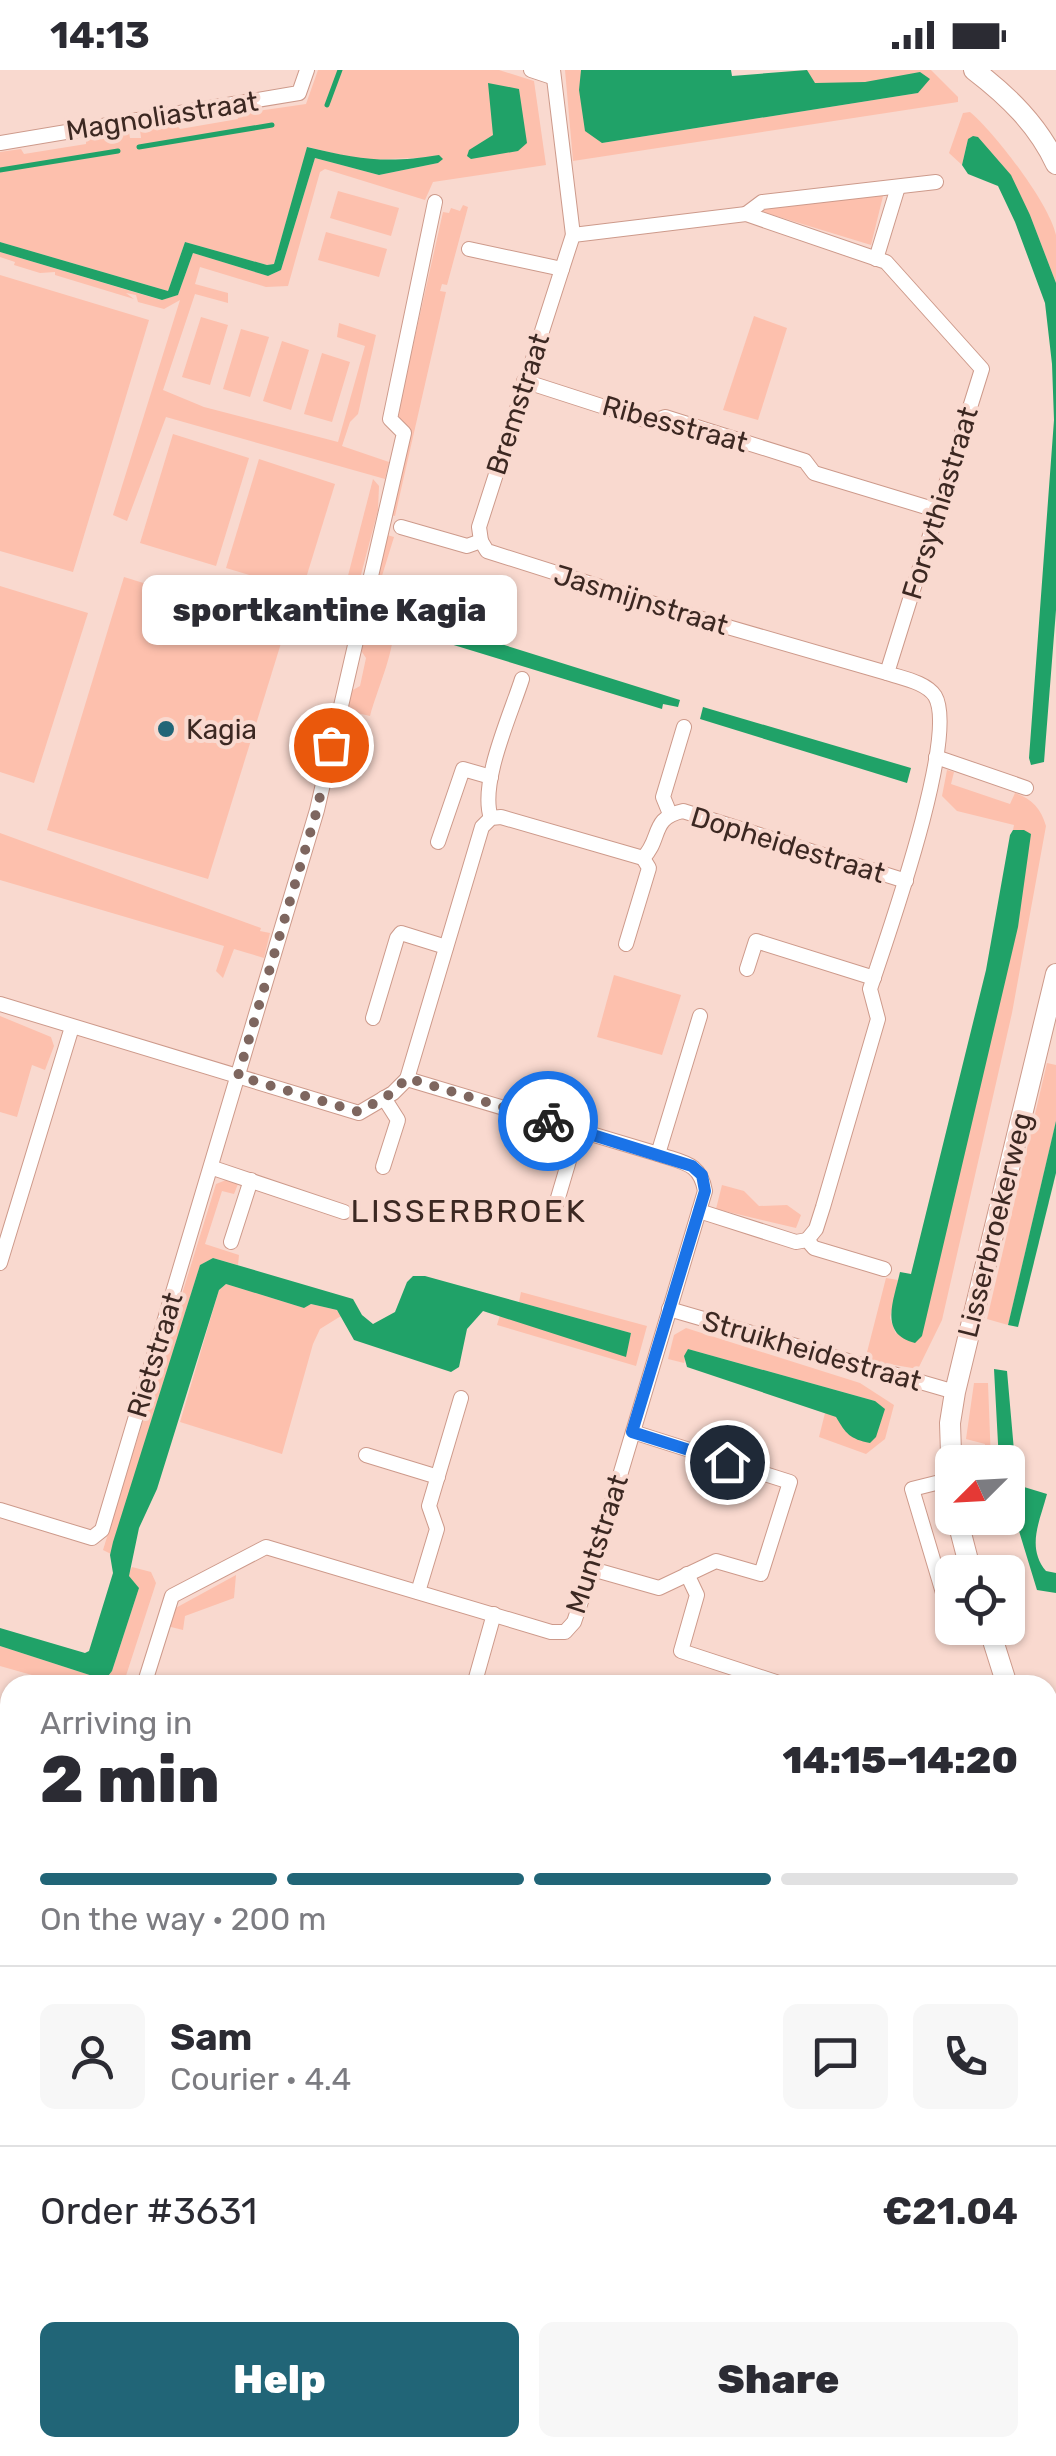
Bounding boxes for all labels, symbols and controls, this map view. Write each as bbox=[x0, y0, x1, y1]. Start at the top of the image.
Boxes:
text: 14:13 bbox=[50, 12, 150, 58]
street label: Magnoliastraat bbox=[64, 85, 260, 147]
street label: Bremstraat bbox=[480, 329, 556, 479]
street label: Ribesstraat bbox=[599, 389, 751, 459]
street label: Forsythiastraat bbox=[895, 403, 985, 603]
street label: Jasmijnstraat bbox=[550, 558, 732, 642]
callout: sportkantine Kagia bbox=[144, 575, 518, 645]
text: sportkantine Kagia bbox=[173, 591, 486, 629]
pin bbox=[289, 703, 374, 788]
place label: Kagia bbox=[186, 713, 257, 746]
marker: Kagia bbox=[155, 718, 177, 740]
icon: bag bbox=[304, 718, 359, 773]
street label: Dopheidestraat bbox=[687, 800, 889, 890]
courier bbox=[498, 1071, 598, 1171]
icon: bike bbox=[521, 1094, 576, 1149]
street label: Lisserbroekerweg bbox=[951, 1109, 1039, 1341]
district label: LISSERBROEK bbox=[350, 1192, 588, 1230]
street label: Rietstraat bbox=[120, 1288, 190, 1422]
street label: Struikheidestraat bbox=[699, 1304, 925, 1398]
pin bbox=[685, 1420, 770, 1505]
icon: home bbox=[700, 1435, 755, 1490]
north arrow bbox=[935, 1445, 1025, 1535]
map controls bbox=[935, 1445, 1025, 1645]
street label: Muntstraat bbox=[559, 1470, 635, 1618]
button: locate bbox=[935, 1555, 1025, 1645]
text: Arriving in bbox=[40, 1704, 192, 1742]
text: 14:15–14:20 bbox=[782, 1737, 1018, 1783]
text: 2 min bbox=[40, 1741, 220, 1818]
text: On the way · 200 m bbox=[40, 1900, 327, 1938]
button: person bbox=[40, 2004, 145, 2109]
button: chat bbox=[783, 2004, 888, 2109]
button: phone bbox=[913, 2004, 1018, 2109]
text: Sam bbox=[170, 2014, 252, 2060]
text: Courier · 4.4 bbox=[170, 2060, 351, 2098]
text: Order #3631 bbox=[40, 2188, 257, 2234]
text: €21.04 bbox=[882, 2188, 1018, 2234]
button: Help bbox=[40, 2322, 519, 2437]
button: Share bbox=[539, 2322, 1018, 2437]

